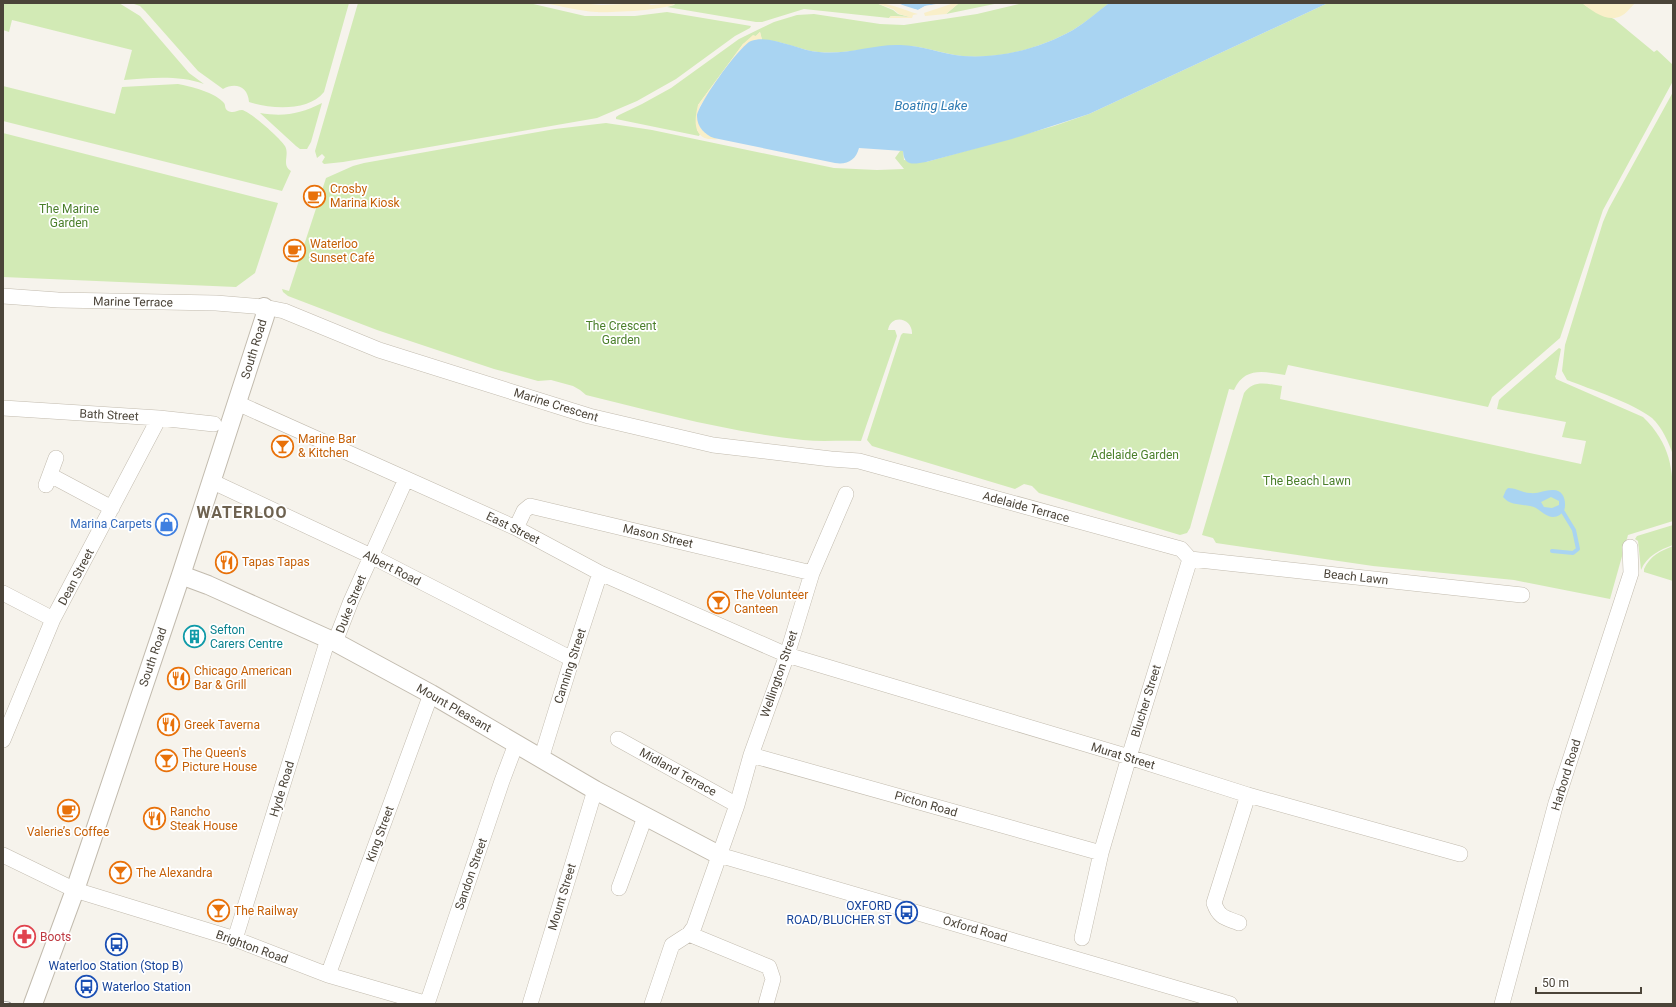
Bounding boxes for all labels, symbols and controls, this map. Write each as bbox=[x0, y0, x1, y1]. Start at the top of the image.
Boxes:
water label: Boating Lake bbox=[895, 98, 968, 113]
place label: Crosby Marina Kiosk bbox=[330, 182, 401, 210]
cafe icon: Crosby Marina Kiosk bbox=[302, 183, 328, 209]
park label: The Marine Garden bbox=[39, 202, 99, 230]
place label: Waterloo Sunset Café bbox=[310, 237, 375, 265]
cafe icon: Waterloo Sunset Café bbox=[282, 238, 308, 264]
street label: Marine Terrace bbox=[93, 294, 173, 310]
street label: South Road bbox=[238, 317, 270, 381]
park label: The Crescent Garden bbox=[586, 319, 656, 347]
street label: Marine Crescent bbox=[512, 386, 600, 425]
street label: Bath Street bbox=[79, 406, 139, 424]
place label: Marine Bar & Kitchen bbox=[298, 432, 356, 460]
bar icon: Marine Bar & Kitchen bbox=[269, 433, 295, 459]
park label: Adelaide Garden bbox=[1091, 448, 1179, 462]
park label: The Beach Lawn bbox=[1263, 474, 1351, 488]
street label: Adelaide Terrace bbox=[981, 489, 1071, 525]
district label: WATERLOO bbox=[197, 503, 287, 522]
street label: East Street bbox=[484, 509, 542, 547]
shop icon: Marina Carpets bbox=[154, 511, 180, 537]
place label: Marina Carpets bbox=[70, 517, 152, 531]
street label: Mason Street bbox=[622, 521, 694, 551]
street label: Dean Street bbox=[55, 546, 97, 608]
street label: Albert Road bbox=[361, 548, 423, 588]
restaurant icon: Tapas Tapas bbox=[213, 549, 239, 575]
place label: Tapas Tapas bbox=[242, 555, 310, 569]
street label: Beach Lawn bbox=[1323, 567, 1389, 587]
street label: Duke Street bbox=[333, 573, 369, 635]
place label: The Volunteer Canteen bbox=[734, 588, 808, 616]
bar icon: The Volunteer Canteen bbox=[706, 589, 732, 615]
place label: Sefton Carers Centre bbox=[210, 623, 283, 651]
building icon: Sefton Carers Centre bbox=[182, 624, 208, 650]
street label: South Road bbox=[136, 626, 170, 688]
street label: Canning Street bbox=[551, 626, 589, 705]
street label: Wellington Street bbox=[758, 629, 800, 719]
street label: Blucher Street bbox=[1128, 663, 1164, 739]
place label: Chicago American Bar & Grill bbox=[194, 664, 292, 692]
restaurant icon: Chicago American Bar & Grill bbox=[166, 665, 192, 691]
street label: Mount Pleasant bbox=[414, 681, 494, 735]
restaurant icon: Greek Taverna bbox=[156, 712, 182, 738]
place label: Greek Taverna bbox=[184, 718, 260, 732]
street label: Harbord Road bbox=[1548, 738, 1584, 812]
street label: Murat Street bbox=[1089, 740, 1157, 772]
street label: Midland Terrace bbox=[637, 745, 719, 799]
place label: The Queen's Picture House bbox=[182, 746, 257, 774]
bar icon: The Queen's Picture House bbox=[153, 747, 179, 773]
street label: Hyde Road bbox=[267, 759, 297, 819]
street label: Picton Road bbox=[893, 788, 959, 820]
cafe icon: Valerie’s Coffee bbox=[55, 798, 81, 824]
street label: King Street bbox=[363, 804, 397, 864]
place label: Rancho Steak House bbox=[170, 805, 238, 833]
restaurant icon: Rancho Steak House bbox=[141, 806, 167, 832]
place label: Valerie’s Coffee bbox=[27, 825, 109, 839]
street label: Sandon Street bbox=[452, 836, 490, 912]
bar icon: The Alexandra bbox=[108, 860, 134, 886]
street label: Mount Street bbox=[545, 862, 579, 932]
place label: The Alexandra bbox=[136, 866, 212, 880]
bar icon: The Railway bbox=[206, 898, 232, 924]
place label: OXFORD ROAD/BLUCHER ST bbox=[787, 899, 892, 927]
bus stop icon: OXFORD ROAD/BLUCHER ST bbox=[894, 900, 920, 926]
place label: The Railway bbox=[234, 904, 298, 918]
street label: Oxford Road bbox=[941, 913, 1009, 945]
pharmacy icon: Boots bbox=[12, 924, 38, 950]
street label: Brighton Road bbox=[214, 927, 290, 967]
place label: Boots bbox=[40, 930, 71, 944]
bus stop icon: Waterloo Station (Stop B) bbox=[103, 932, 129, 958]
place label: Waterloo Station (Stop B) bbox=[48, 959, 184, 973]
scale bar bbox=[1536, 969, 1641, 995]
bus stop icon: Waterloo Station bbox=[73, 974, 99, 1000]
text: 50 m bbox=[1542, 976, 1569, 990]
place label: Waterloo Station bbox=[102, 980, 191, 994]

